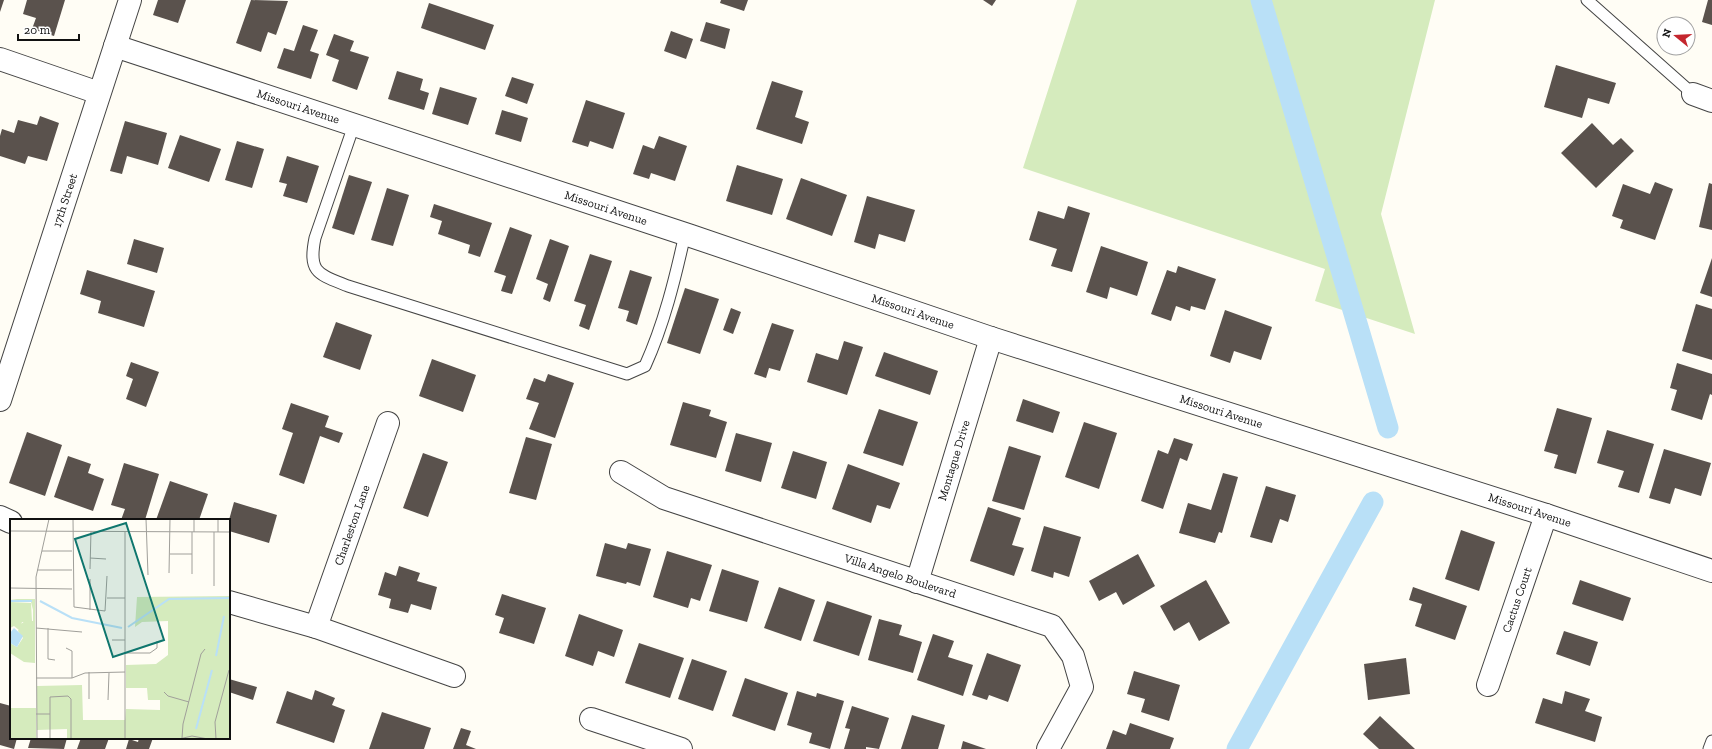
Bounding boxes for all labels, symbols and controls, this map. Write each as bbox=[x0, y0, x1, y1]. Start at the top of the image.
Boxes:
scale bar bbox=[18, 16, 79, 42]
north arrow bbox=[1656, 16, 1696, 56]
text: 20 m bbox=[24, 23, 51, 37]
text: N bbox=[1659, 26, 1675, 39]
street label: Missouri Avenue bbox=[255, 86, 342, 127]
street label: 17th Street bbox=[50, 171, 80, 229]
street label: Missouri Avenue bbox=[563, 188, 649, 228]
street label: Missouri Avenue bbox=[870, 291, 956, 332]
street label: Missouri Avenue bbox=[1178, 392, 1265, 431]
street label: Montague Drive bbox=[935, 418, 973, 502]
street label: Charleston Lane bbox=[331, 483, 373, 567]
street label: Missouri Avenue bbox=[1487, 490, 1573, 530]
inset map bbox=[10, 519, 230, 739]
street label: Villa Angelo Boulevard bbox=[842, 551, 958, 601]
street label: Cactus Court bbox=[1499, 565, 1535, 634]

